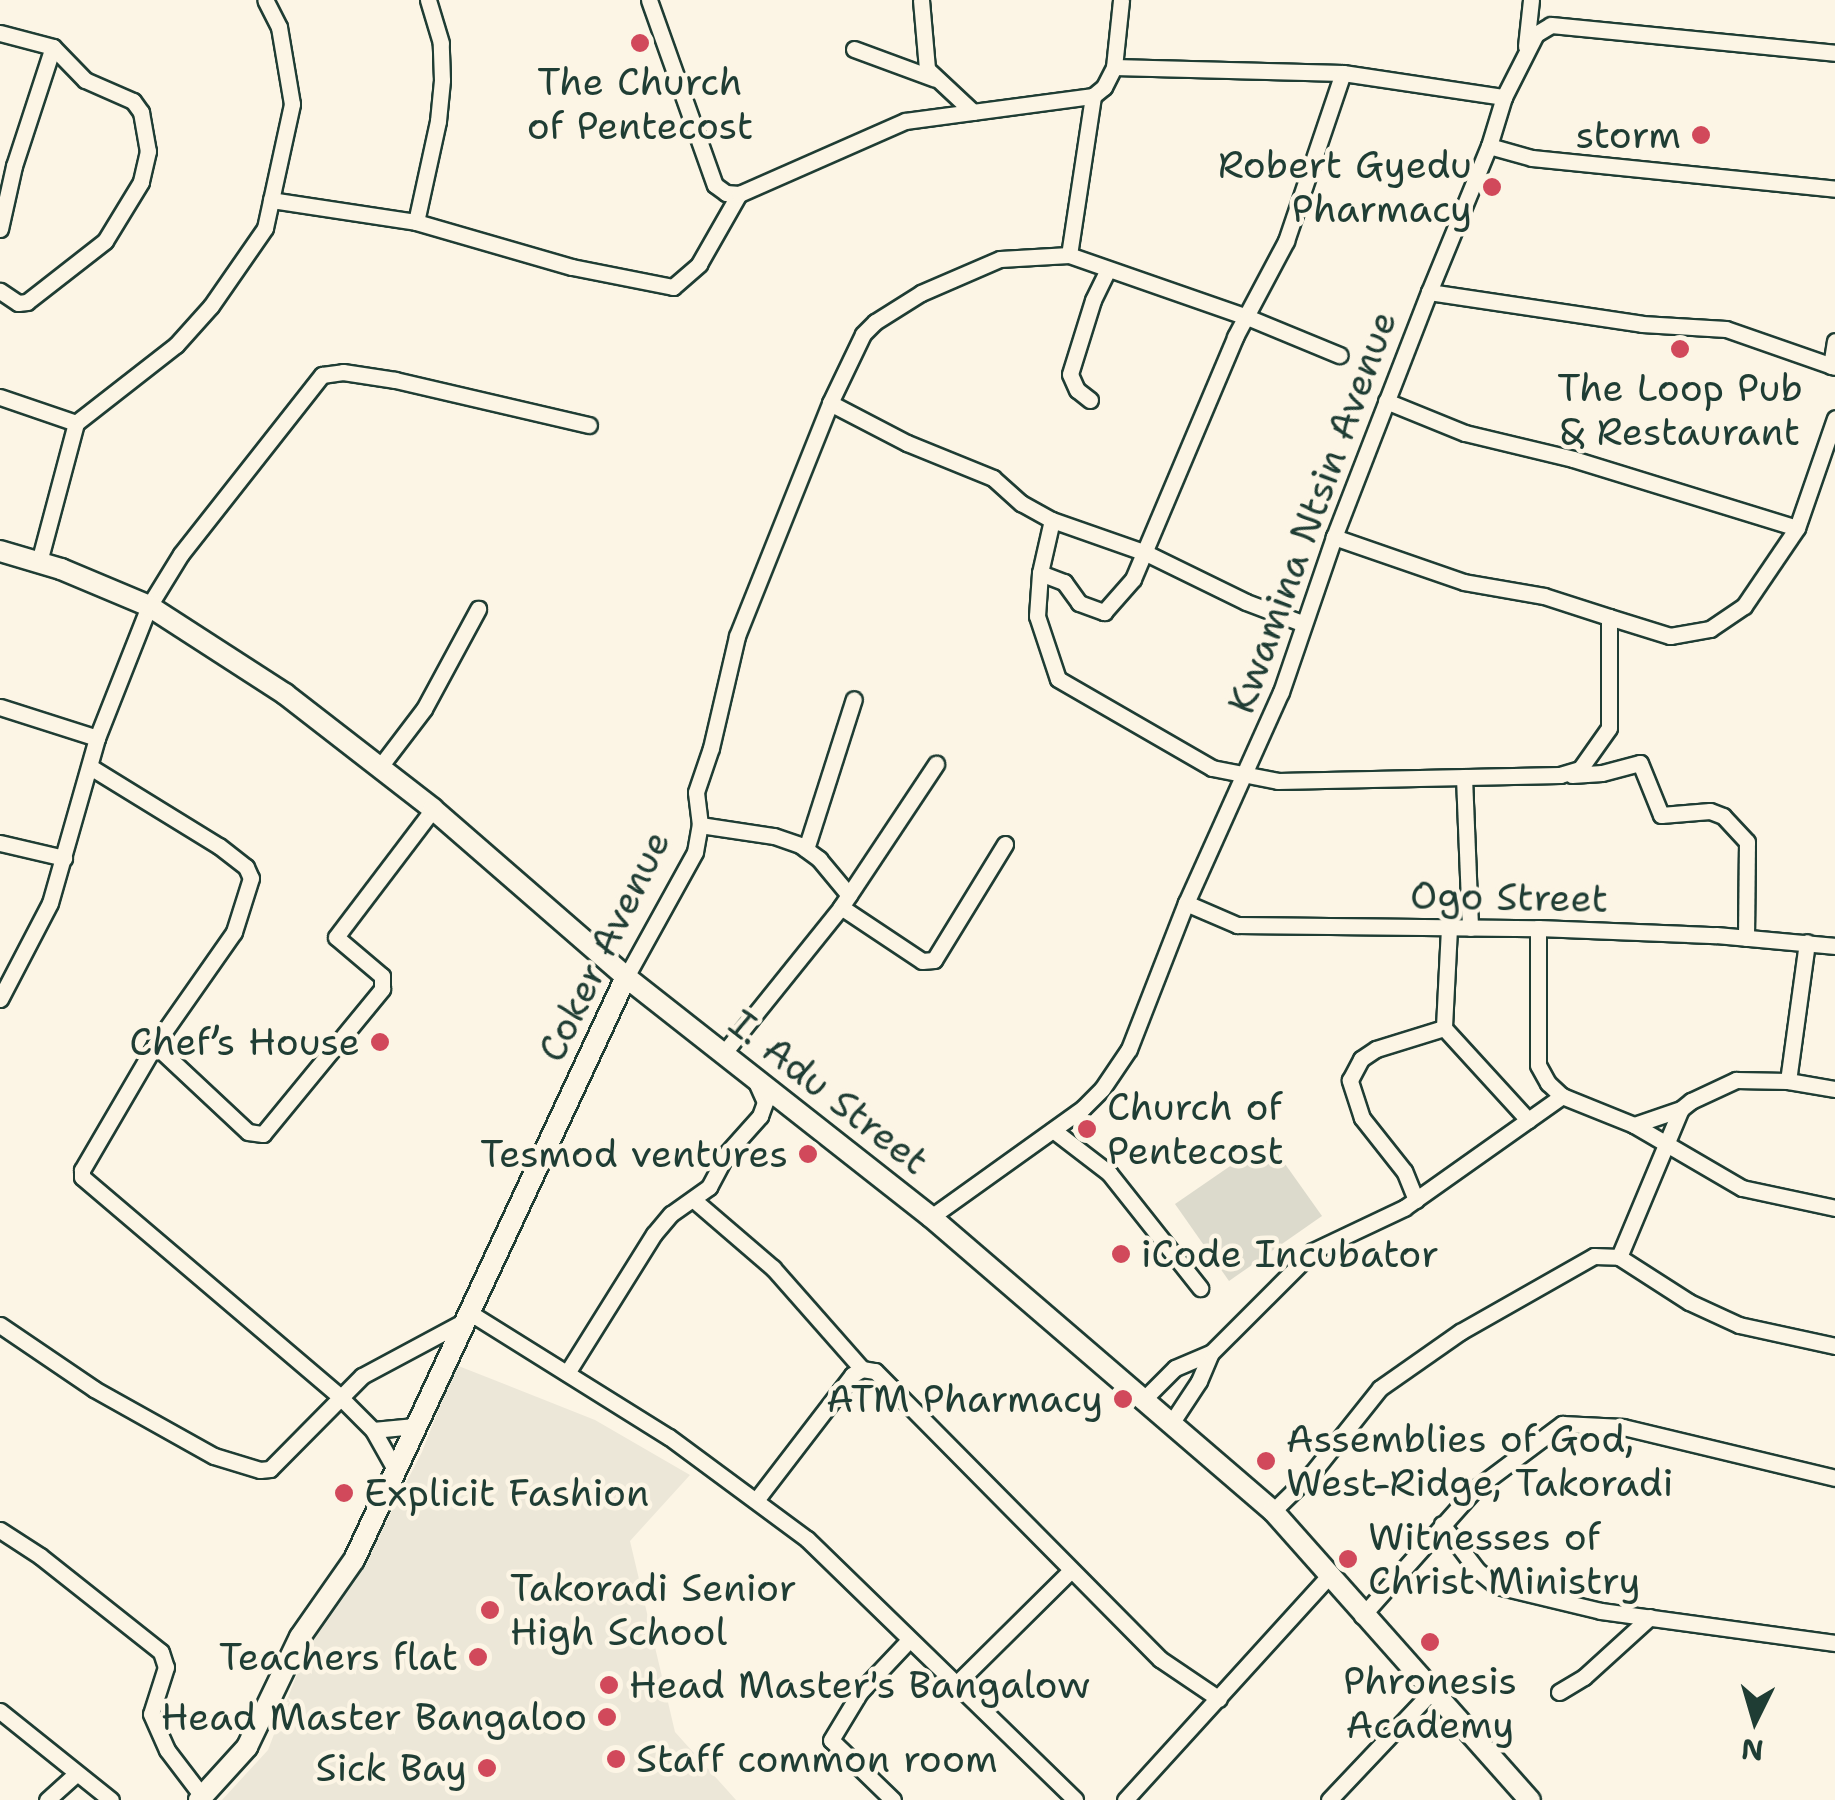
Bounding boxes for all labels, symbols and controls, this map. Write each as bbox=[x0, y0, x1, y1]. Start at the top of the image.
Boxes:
marker: The Church of Pentecost bbox=[629, 32, 651, 54]
place label: The Church of Pentecost bbox=[527, 59, 753, 148]
place label: storm bbox=[1575, 112, 1681, 158]
marker: storm bbox=[1690, 124, 1712, 146]
place label: Robert Gyedu Pharmacy bbox=[1218, 142, 1472, 232]
marker: Robert Gyedu Pharmacy bbox=[1481, 176, 1503, 198]
street label: Kwamina Ntsin Avenue bbox=[1218, 305, 1406, 719]
marker: The Loop Pub & Restaurant bbox=[1669, 338, 1691, 360]
place label: The Loop Pub & Restaurant bbox=[1557, 365, 1803, 454]
street label: Coker Avenue bbox=[528, 823, 680, 1069]
street label: Ogo Street bbox=[1410, 872, 1608, 922]
street label: I. Adu Street bbox=[720, 1000, 938, 1184]
place label: Chef’s House bbox=[129, 1019, 360, 1065]
marker: Chef’s House bbox=[369, 1031, 391, 1053]
place label: Church of Pentecost bbox=[1107, 1084, 1284, 1174]
marker: Church of Pentecost bbox=[1076, 1118, 1098, 1140]
place label: Tesmod ventures bbox=[480, 1131, 788, 1177]
marker: Tesmod ventures bbox=[797, 1143, 819, 1165]
place label: iCode Incubator bbox=[1141, 1231, 1439, 1277]
marker: iCode Incubator bbox=[1110, 1243, 1132, 1265]
place label: ATM Pharmacy bbox=[826, 1376, 1103, 1422]
marker: ATM Pharmacy bbox=[1112, 1388, 1134, 1410]
place label: Assemblies of God, West-Ridge, Takoradi bbox=[1286, 1416, 1674, 1506]
marker: Assemblies of God, West-Ridge, Takoradi bbox=[1255, 1450, 1277, 1472]
place label: Explicit Fashion bbox=[364, 1470, 649, 1516]
marker: Explicit Fashion bbox=[333, 1482, 355, 1504]
place label: Witnesses of Christ Ministry bbox=[1368, 1514, 1641, 1604]
marker: Witnesses of Christ Ministry bbox=[1337, 1548, 1359, 1570]
place label: Takoradi Senior High School bbox=[510, 1565, 797, 1655]
marker: Takoradi Senior High School bbox=[479, 1599, 501, 1621]
marker: Phronesis Academy bbox=[1419, 1631, 1441, 1653]
place label: Teachers flat bbox=[219, 1634, 458, 1680]
marker: Teachers flat bbox=[467, 1646, 489, 1668]
place label: Phronesis Academy bbox=[1343, 1658, 1517, 1748]
place label: Head Master's Bangalow bbox=[629, 1662, 1090, 1708]
north arrow bbox=[1705, 1670, 1805, 1770]
marker: Head Master's Bangalow bbox=[598, 1674, 620, 1696]
place label: Head Master Bangaloo bbox=[161, 1694, 587, 1740]
marker: Head Master Bangaloo bbox=[596, 1706, 618, 1728]
text: N bbox=[1740, 1730, 1765, 1770]
place label: Staff common room bbox=[636, 1736, 998, 1782]
place label: Sick Bay bbox=[316, 1745, 467, 1791]
marker: Staff common room bbox=[605, 1748, 627, 1770]
marker: Sick Bay bbox=[476, 1757, 498, 1779]

